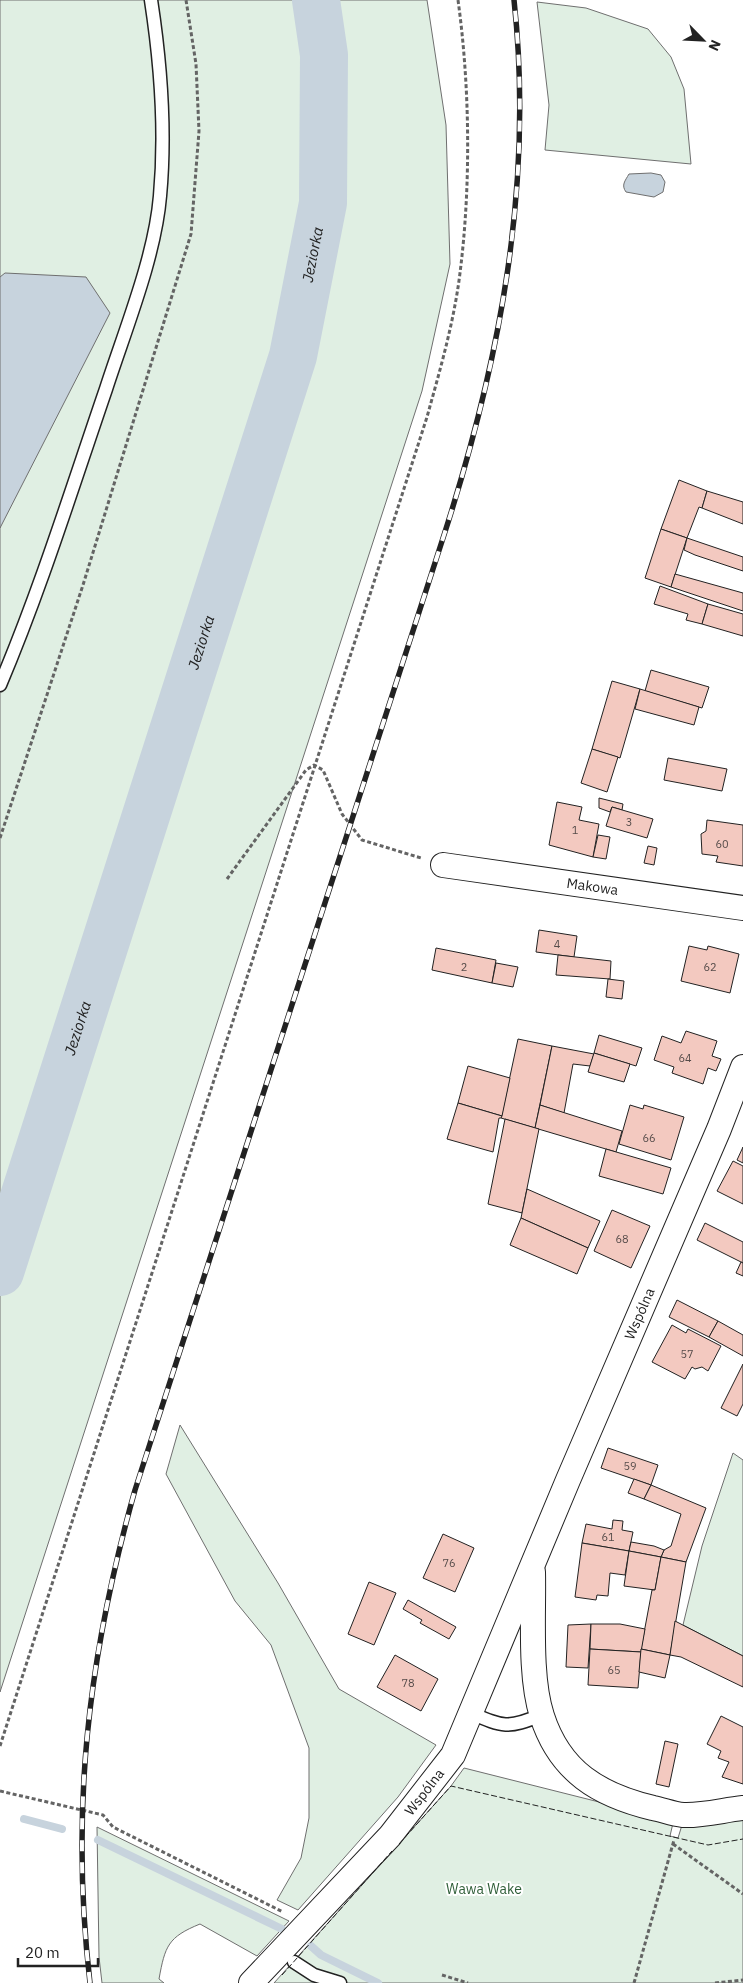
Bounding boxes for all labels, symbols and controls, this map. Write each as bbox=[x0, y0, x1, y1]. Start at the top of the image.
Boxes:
north arrow bbox=[678, 15, 728, 65]
text: N bbox=[705, 37, 725, 54]
water label: Jeziorka bbox=[298, 225, 327, 284]
water label: Jeziorka bbox=[183, 613, 219, 672]
house number: 3 bbox=[626, 815, 632, 829]
house number: 1 bbox=[572, 823, 579, 837]
house number: 60 bbox=[715, 837, 729, 851]
street label: Makowa bbox=[566, 874, 620, 899]
house number: 4 bbox=[554, 937, 561, 951]
house number: 2 bbox=[461, 960, 467, 974]
house number: 62 bbox=[703, 960, 717, 974]
water label: Jeziorka bbox=[60, 998, 95, 1057]
house number: 64 bbox=[678, 1051, 692, 1065]
house number: 66 bbox=[642, 1131, 656, 1145]
house number: 68 bbox=[615, 1232, 629, 1246]
street label: Wspólna bbox=[621, 1285, 659, 1342]
house number: 57 bbox=[680, 1347, 694, 1361]
house number: 59 bbox=[623, 1459, 637, 1473]
house number: 61 bbox=[601, 1530, 615, 1544]
house number: 76 bbox=[442, 1556, 456, 1570]
house number: 65 bbox=[607, 1663, 621, 1677]
house number: 78 bbox=[401, 1676, 415, 1690]
street label: Wspólna bbox=[400, 1765, 448, 1819]
park label: Wawa Wake bbox=[446, 1880, 522, 1898]
scale bar bbox=[18, 1936, 98, 1968]
text: 20 m bbox=[25, 1943, 60, 1962]

